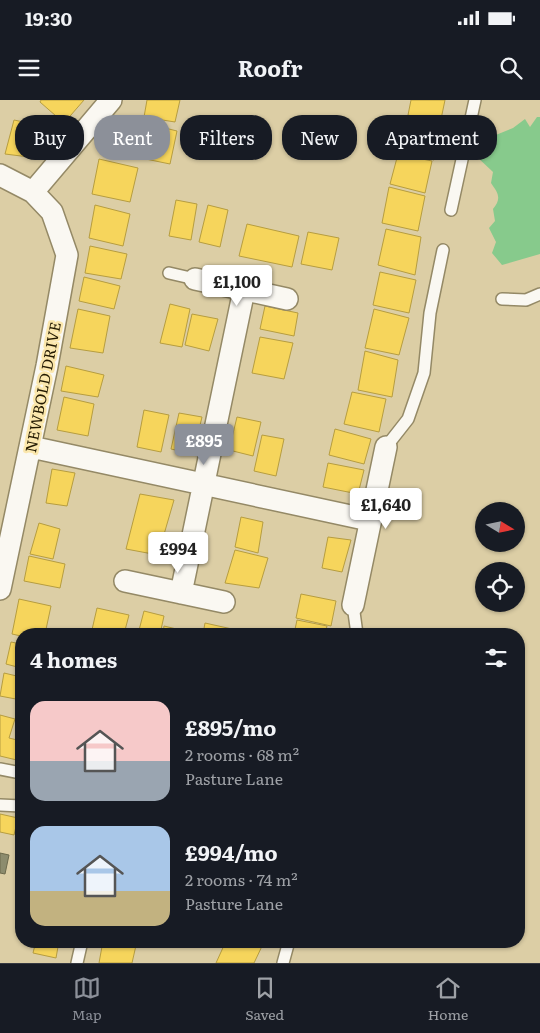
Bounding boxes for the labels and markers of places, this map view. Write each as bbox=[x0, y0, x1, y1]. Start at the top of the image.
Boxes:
pin: £1,100 bbox=[196, 264, 278, 307]
pin: £895 bbox=[174, 424, 234, 466]
pin: £1,640 bbox=[345, 488, 427, 530]
pin: £994 bbox=[148, 532, 208, 574]

